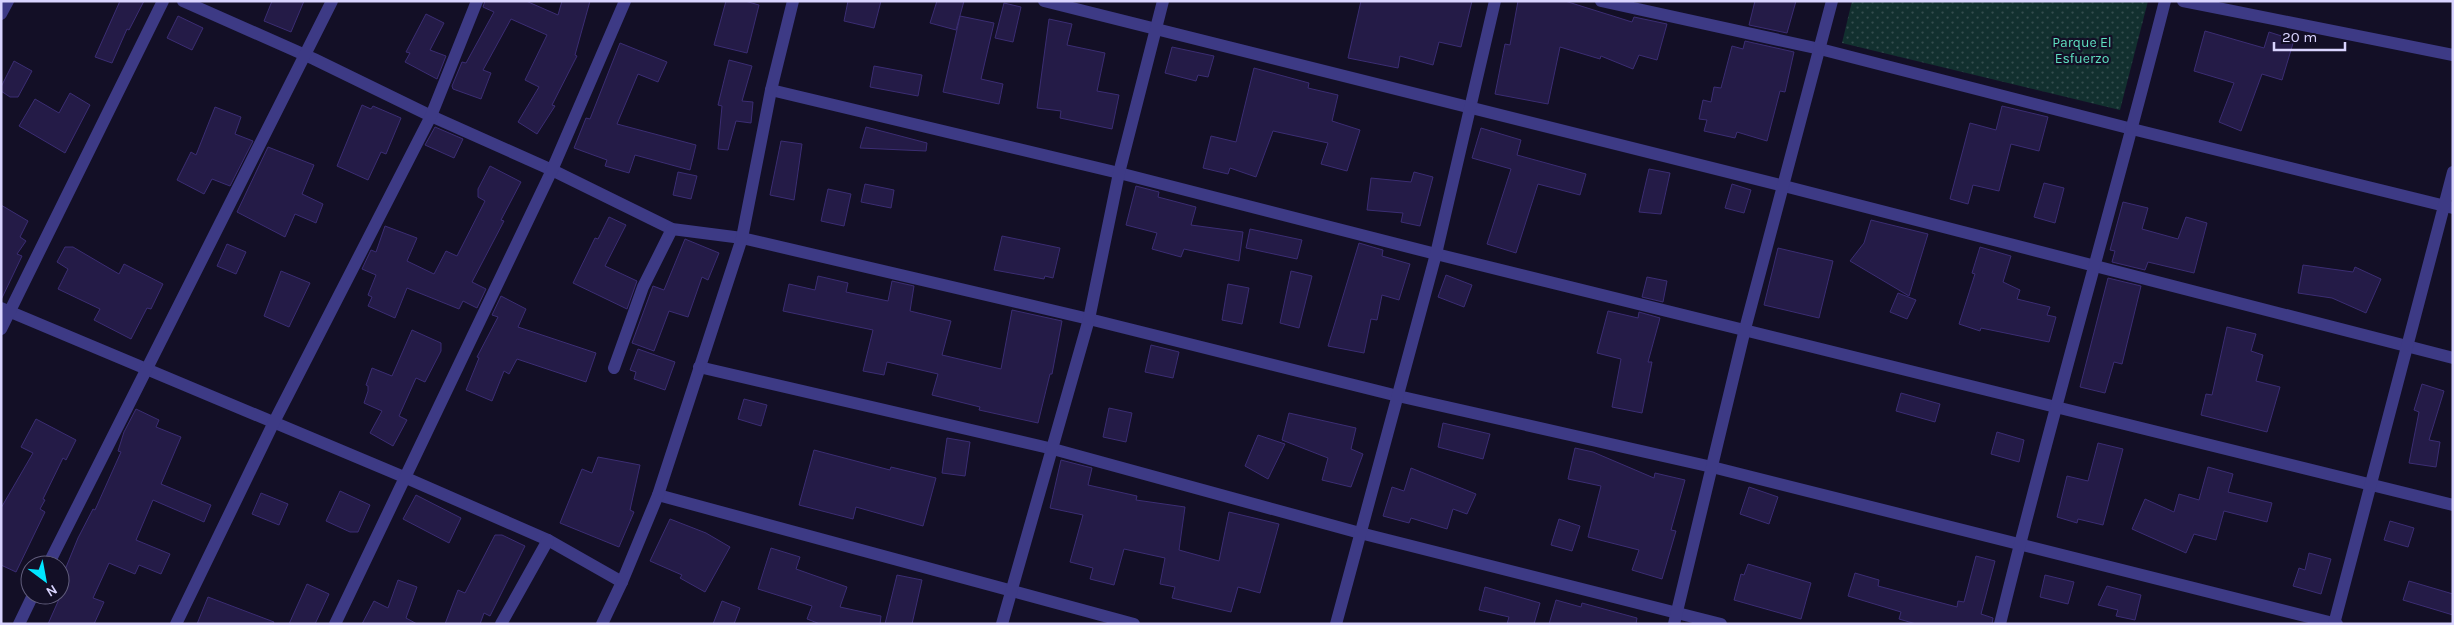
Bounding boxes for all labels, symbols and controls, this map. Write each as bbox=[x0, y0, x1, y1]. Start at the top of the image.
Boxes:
scale bar bbox=[2274, 20, 2345, 52]
text: 20 m bbox=[2282, 28, 2317, 46]
park label: Parque El Esfuerzo bbox=[2052, 34, 2112, 67]
north arrow bbox=[20, 555, 70, 605]
text: N bbox=[43, 581, 60, 600]

